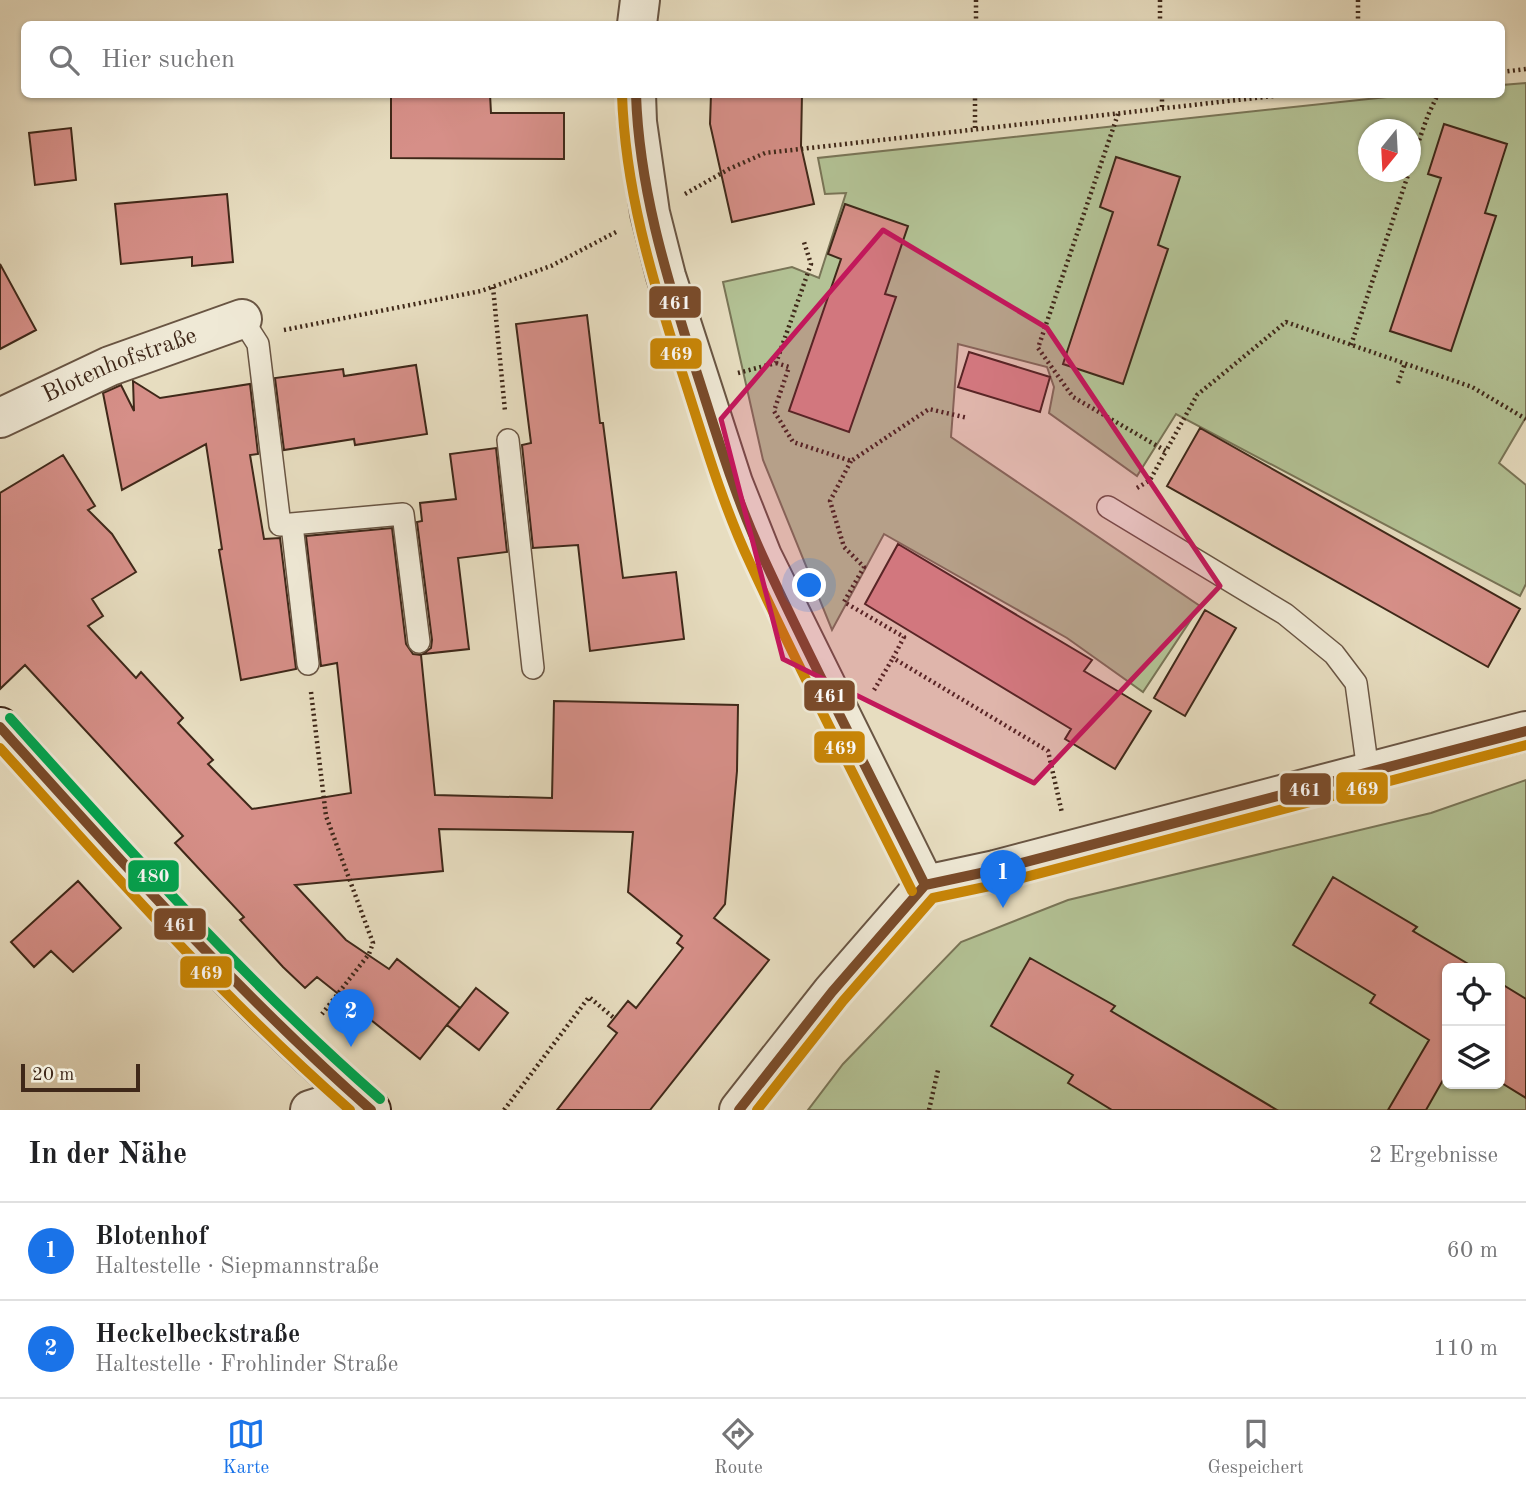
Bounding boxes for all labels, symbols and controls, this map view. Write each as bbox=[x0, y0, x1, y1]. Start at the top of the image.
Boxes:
search box bbox=[21, 21, 1505, 98]
icon: search bbox=[45, 41, 83, 79]
text: Hier suchen bbox=[101, 47, 235, 73]
north arrow bbox=[1358, 119, 1421, 182]
line badge: 461 bbox=[648, 285, 702, 319]
text: 461 bbox=[658, 295, 692, 314]
street label: Blotenhofstraße bbox=[39, 324, 200, 408]
line badge: 469 bbox=[649, 337, 703, 370]
text: 469 bbox=[659, 346, 693, 365]
your location bbox=[792, 568, 826, 602]
line badge: 461 bbox=[803, 679, 856, 712]
text: 461 bbox=[813, 688, 847, 707]
line badge: 469 bbox=[813, 730, 866, 764]
text: 469 bbox=[823, 740, 857, 759]
line badge: 469 bbox=[1335, 771, 1389, 805]
line badge: 461 bbox=[1279, 772, 1332, 806]
text: 469 bbox=[1345, 781, 1379, 800]
text: 461 bbox=[1288, 782, 1322, 801]
pin: 1 bbox=[980, 850, 1026, 908]
line badge: 480 bbox=[127, 859, 180, 893]
text: 480 bbox=[136, 868, 170, 887]
line badge: 461 bbox=[153, 907, 207, 941]
text: 461 bbox=[163, 917, 197, 936]
line badge: 469 bbox=[179, 955, 233, 989]
map controls bbox=[1442, 963, 1505, 1089]
button: locate bbox=[1442, 963, 1505, 1026]
text: 469 bbox=[189, 965, 223, 984]
pin: 2 bbox=[328, 989, 374, 1047]
button: layers bbox=[1442, 1026, 1505, 1089]
scale bar bbox=[21, 1061, 140, 1093]
text: 20 m bbox=[32, 1066, 74, 1085]
text: In der Nähe bbox=[28, 1140, 187, 1170]
text: 2 Ergebnisse bbox=[1369, 1144, 1498, 1167]
text: Blotenhof bbox=[95, 1224, 208, 1250]
text: 1 bbox=[44, 1239, 58, 1262]
text: 60 m bbox=[1447, 1239, 1498, 1262]
text: Haltestelle · Siepmannstraße bbox=[95, 1255, 379, 1278]
text: Heckelbeckstraße bbox=[95, 1322, 300, 1348]
text: 2 bbox=[44, 1337, 58, 1360]
text: 110 m bbox=[1433, 1337, 1498, 1360]
text: Haltestelle · Frohlinder Straße bbox=[95, 1353, 398, 1376]
tab: Karte bbox=[222, 1415, 269, 1480]
tab: Route bbox=[714, 1415, 763, 1480]
tab: Gespeichert bbox=[1207, 1415, 1304, 1480]

